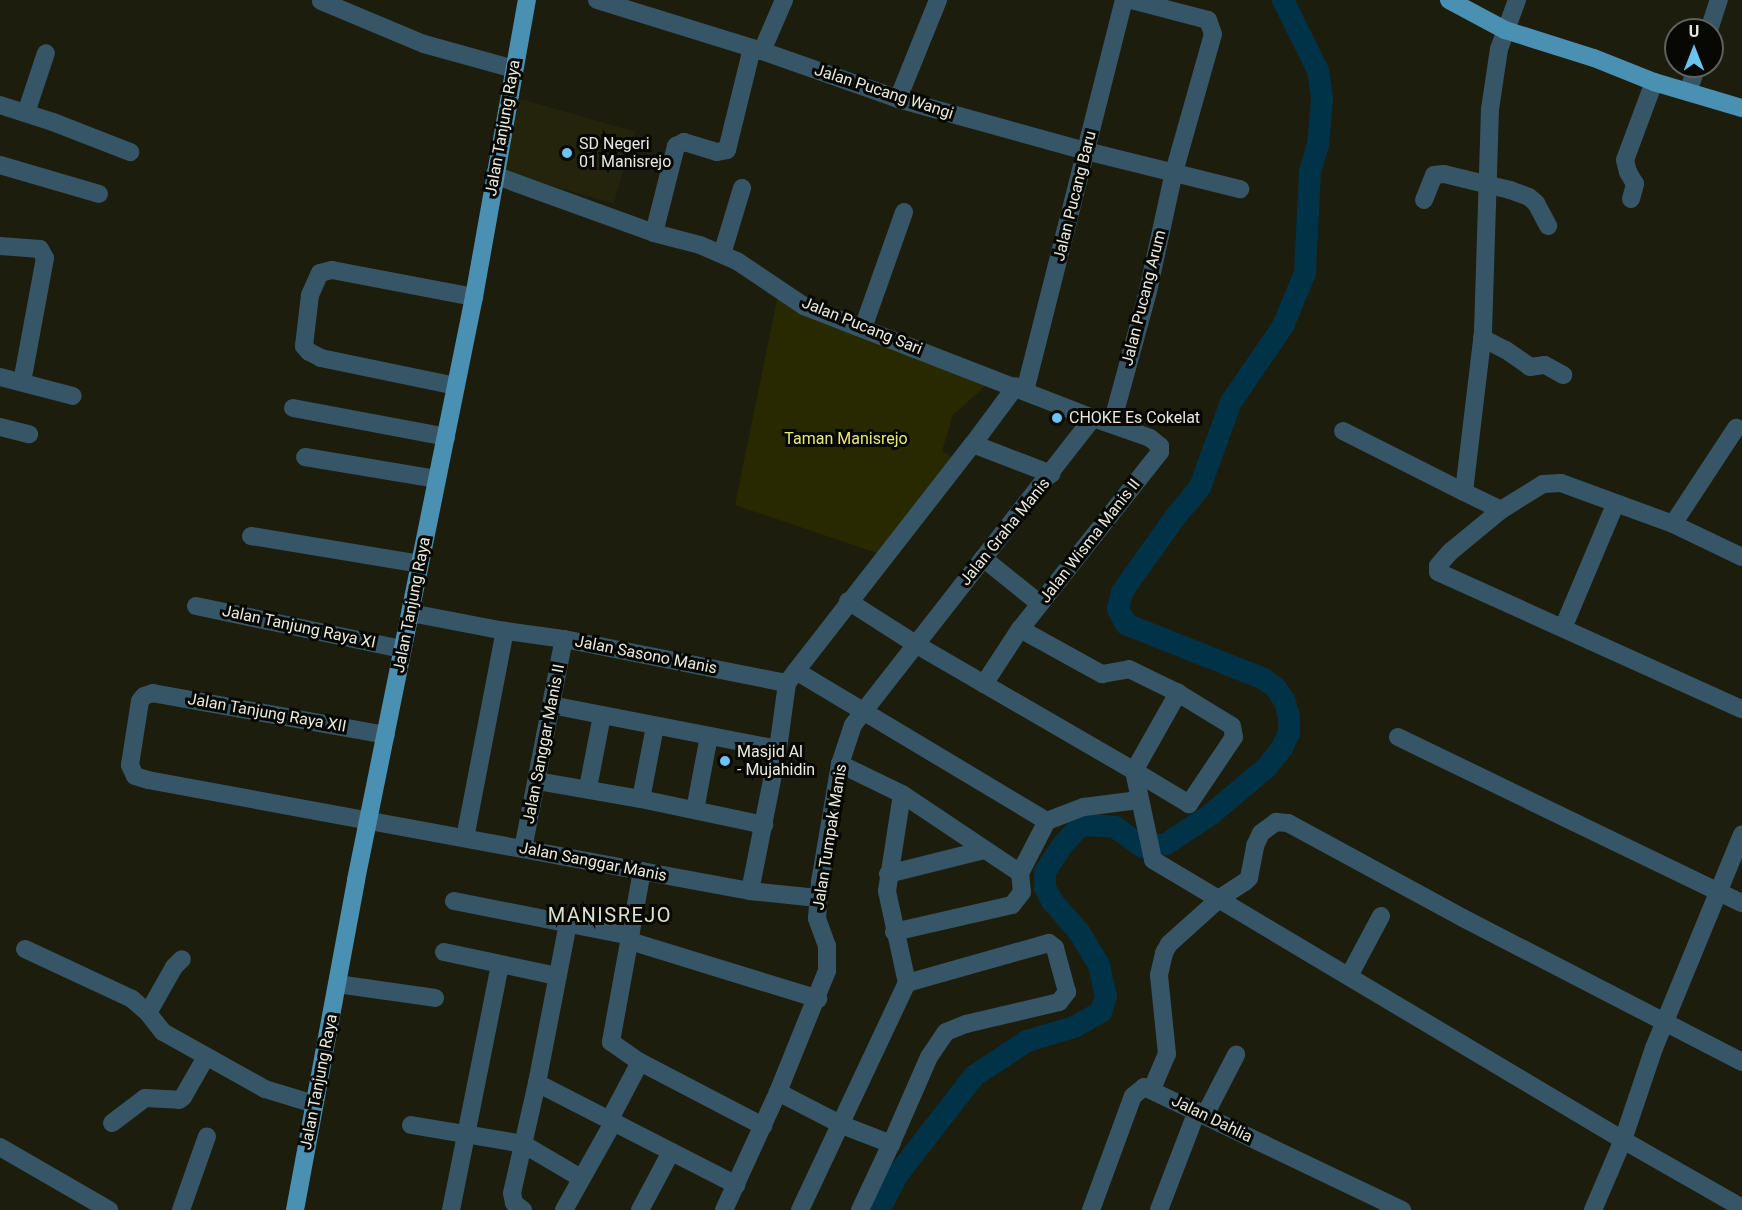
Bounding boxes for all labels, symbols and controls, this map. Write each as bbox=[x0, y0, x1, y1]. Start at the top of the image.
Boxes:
north arrow bbox=[1664, 18, 1724, 78]
text: U bbox=[1689, 22, 1699, 41]
street label: Jalan Tanjung Raya bbox=[482, 58, 524, 198]
street label: Jalan Pucang Wangi bbox=[812, 60, 956, 124]
street label: Jalan Pucang Baru bbox=[1050, 129, 1100, 263]
place label: SD Negeri 01 Manisrejo bbox=[579, 134, 671, 172]
marker: SD Negeri 01 Manisrejo bbox=[560, 146, 574, 160]
street label: Jalan Pucang Arum bbox=[1118, 228, 1170, 368]
street label: Jalan Pucang Sari bbox=[799, 293, 925, 359]
place label: CHOKE Es Cokelat bbox=[1069, 408, 1200, 428]
marker: CHOKE Es Cokelat bbox=[1050, 411, 1064, 425]
park label: Taman Manisrejo bbox=[784, 429, 908, 449]
street label: Jalan Graha Manis bbox=[956, 474, 1054, 590]
street label: Jalan Wisma Manis II bbox=[1036, 475, 1144, 607]
street label: Jalan Tanjung Raya bbox=[389, 535, 435, 675]
street label: Jalan Tanjung Raya XI bbox=[220, 601, 378, 653]
street label: Jalan Sasono Manis bbox=[573, 632, 719, 678]
street label: Jalan Sanggar Manis II bbox=[519, 662, 569, 826]
street label: Jalan Tanjung Raya XII bbox=[186, 690, 348, 736]
place label: Masjid Al - Mujahidin bbox=[737, 742, 815, 780]
marker: Masjid Al - Mujahidin bbox=[718, 754, 732, 768]
street label: Jalan Tumpak Manis bbox=[809, 762, 851, 912]
street label: Jalan Sanggar Manis bbox=[518, 838, 668, 886]
district label: MANISREJO bbox=[548, 903, 672, 927]
street label: Jalan Tanjung Raya bbox=[296, 1012, 342, 1152]
street label: Jalan Dahlia bbox=[1169, 1091, 1255, 1147]

